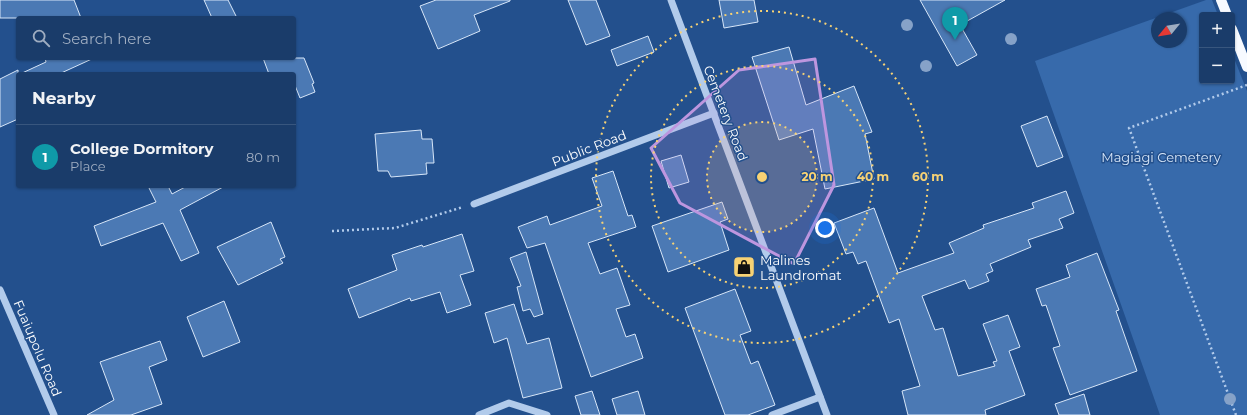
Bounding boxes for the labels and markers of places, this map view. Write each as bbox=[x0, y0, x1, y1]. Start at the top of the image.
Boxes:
pin: 1 bbox=[942, 7, 968, 40]
centre of rings bbox=[755, 170, 769, 184]
place label: Malines Laundromat bbox=[760, 252, 842, 283]
shop icon: Malines Laundromat bbox=[731, 254, 757, 280]

